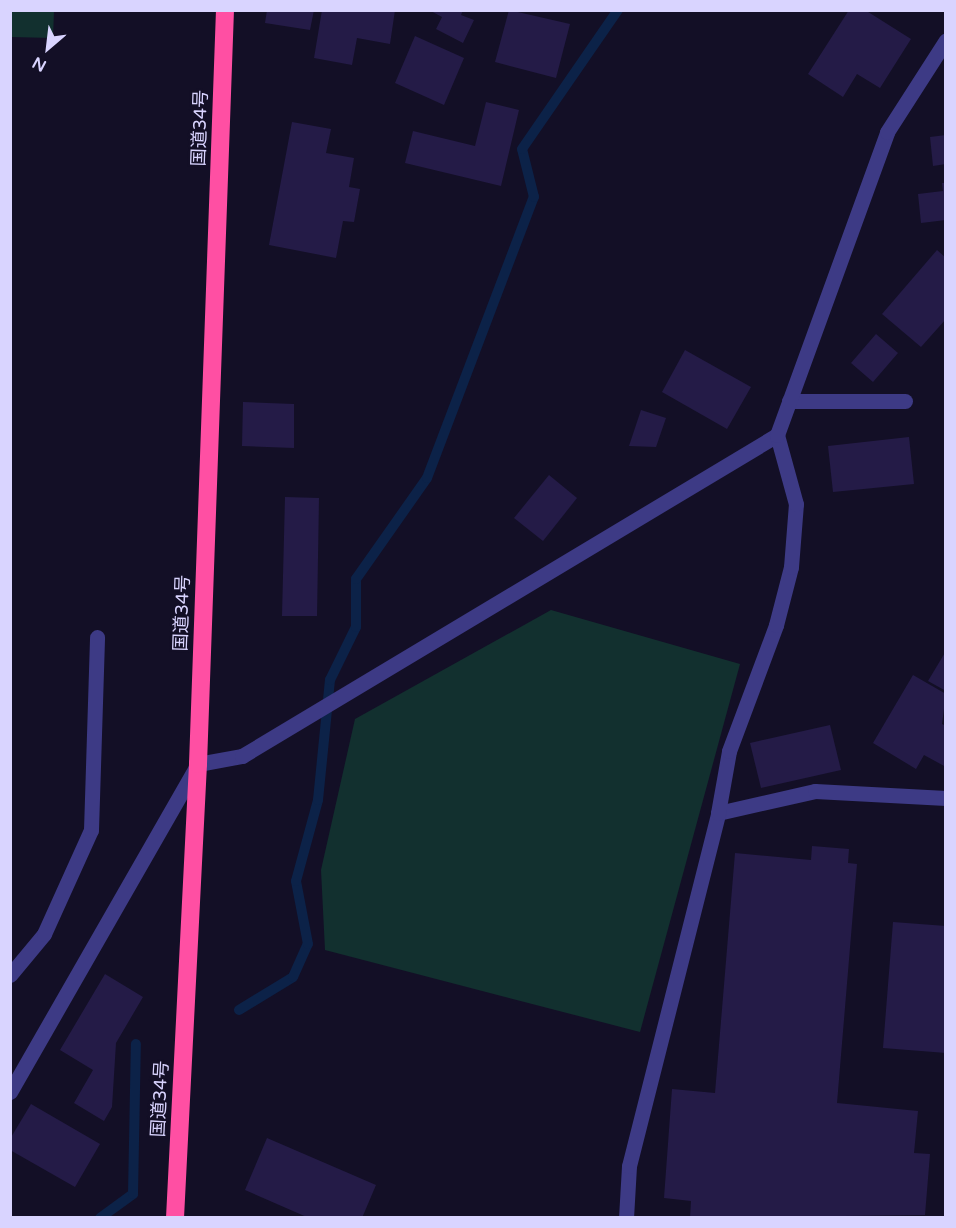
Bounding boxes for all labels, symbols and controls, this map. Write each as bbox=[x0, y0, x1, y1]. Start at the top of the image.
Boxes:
north arrow bbox=[18, 18, 78, 78]
text: N bbox=[29, 52, 50, 76]
street label: 国道34号 bbox=[188, 89, 212, 167]
street label: 国道34号 bbox=[170, 574, 194, 652]
street label: 国道34号 bbox=[147, 1060, 173, 1138]

